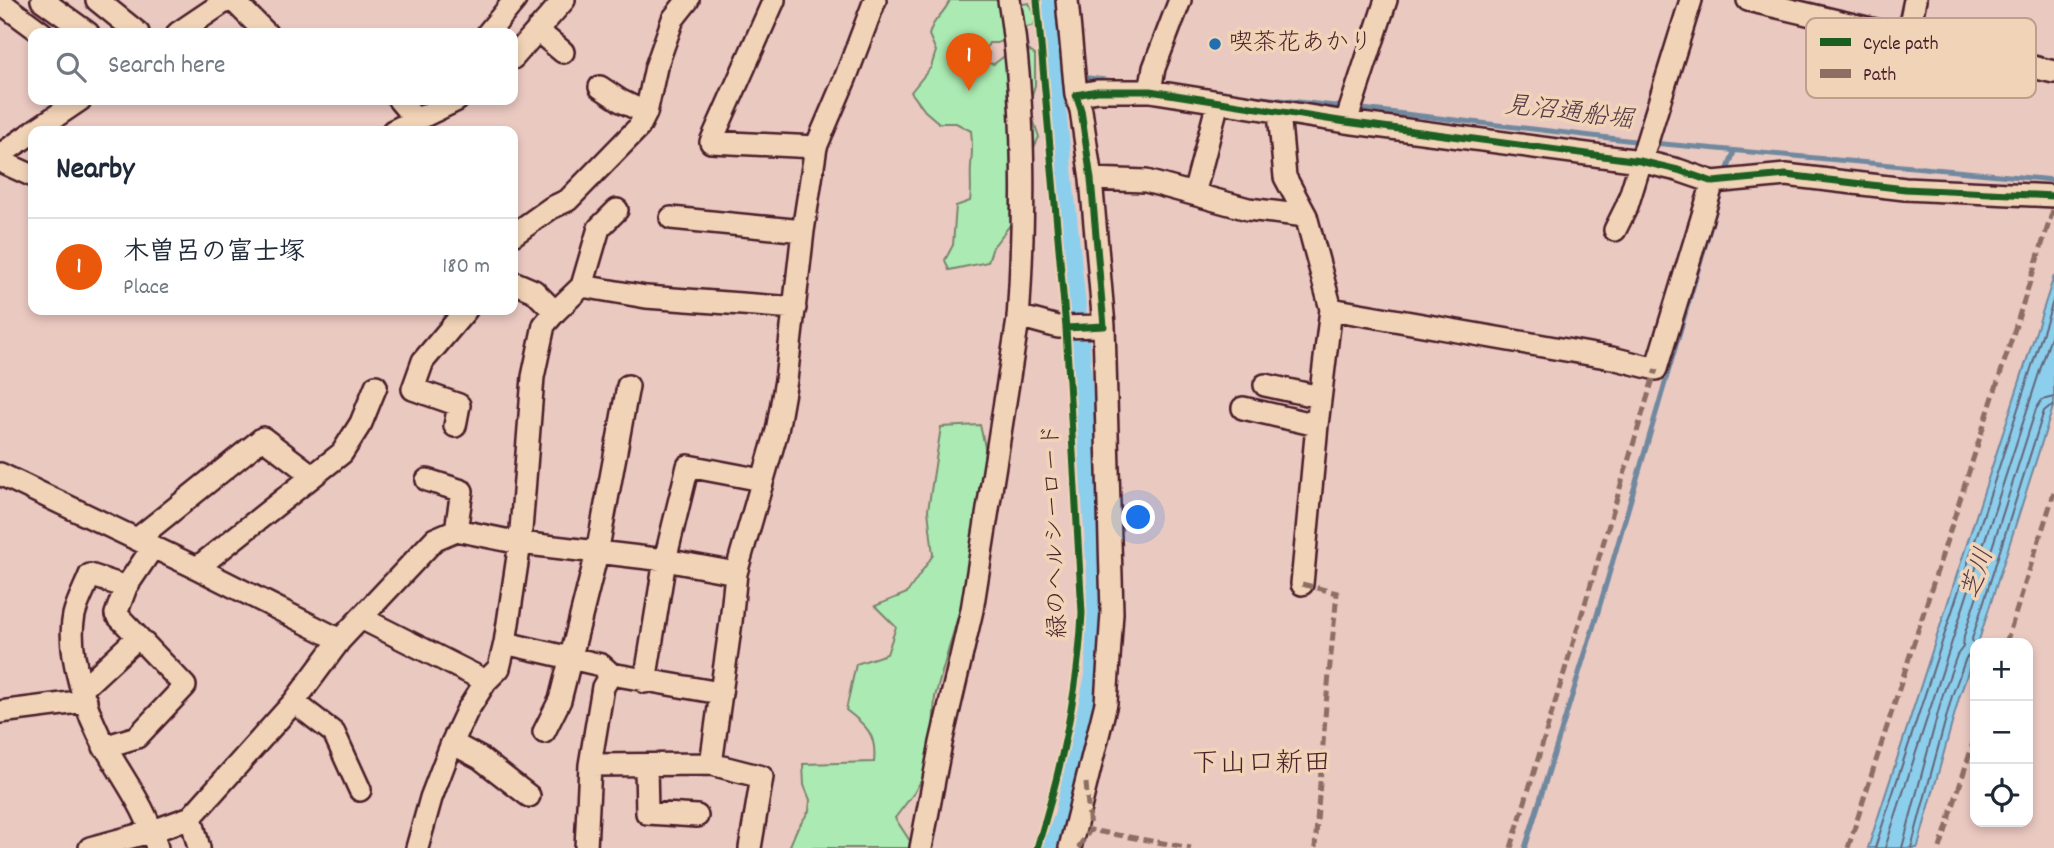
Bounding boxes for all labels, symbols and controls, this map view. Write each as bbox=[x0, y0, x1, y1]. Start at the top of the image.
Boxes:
legend bbox=[1806, 18, 2036, 98]
place label: 喫茶花あかり bbox=[1229, 27, 1373, 61]
search box bbox=[28, 28, 518, 105]
text: Cycle path bbox=[1863, 32, 1938, 59]
pin: 1 bbox=[946, 33, 992, 91]
marker: 喫茶花あかり bbox=[1207, 36, 1223, 52]
icon: search bbox=[52, 48, 90, 86]
text: Search here bbox=[108, 48, 226, 85]
text: Path bbox=[1863, 63, 1896, 90]
water label: 見沼通船堀 bbox=[1502, 88, 1638, 141]
text: Nearby bbox=[56, 150, 134, 193]
text: 木曽呂の富士塚 bbox=[123, 235, 305, 272]
text: 1 bbox=[76, 251, 82, 284]
text: 180 m bbox=[442, 251, 490, 284]
text: Place bbox=[123, 272, 169, 305]
street label: 緑のヘルシーロード bbox=[1035, 423, 1077, 639]
your location bbox=[1121, 500, 1155, 534]
water label: 芝川 bbox=[1953, 544, 2005, 604]
map controls bbox=[1970, 638, 2033, 827]
button: + bbox=[1970, 638, 2033, 701]
button: − bbox=[1970, 701, 2033, 764]
district label: 下山口新田 bbox=[1191, 746, 1331, 786]
button: locate bbox=[1970, 764, 2033, 827]

